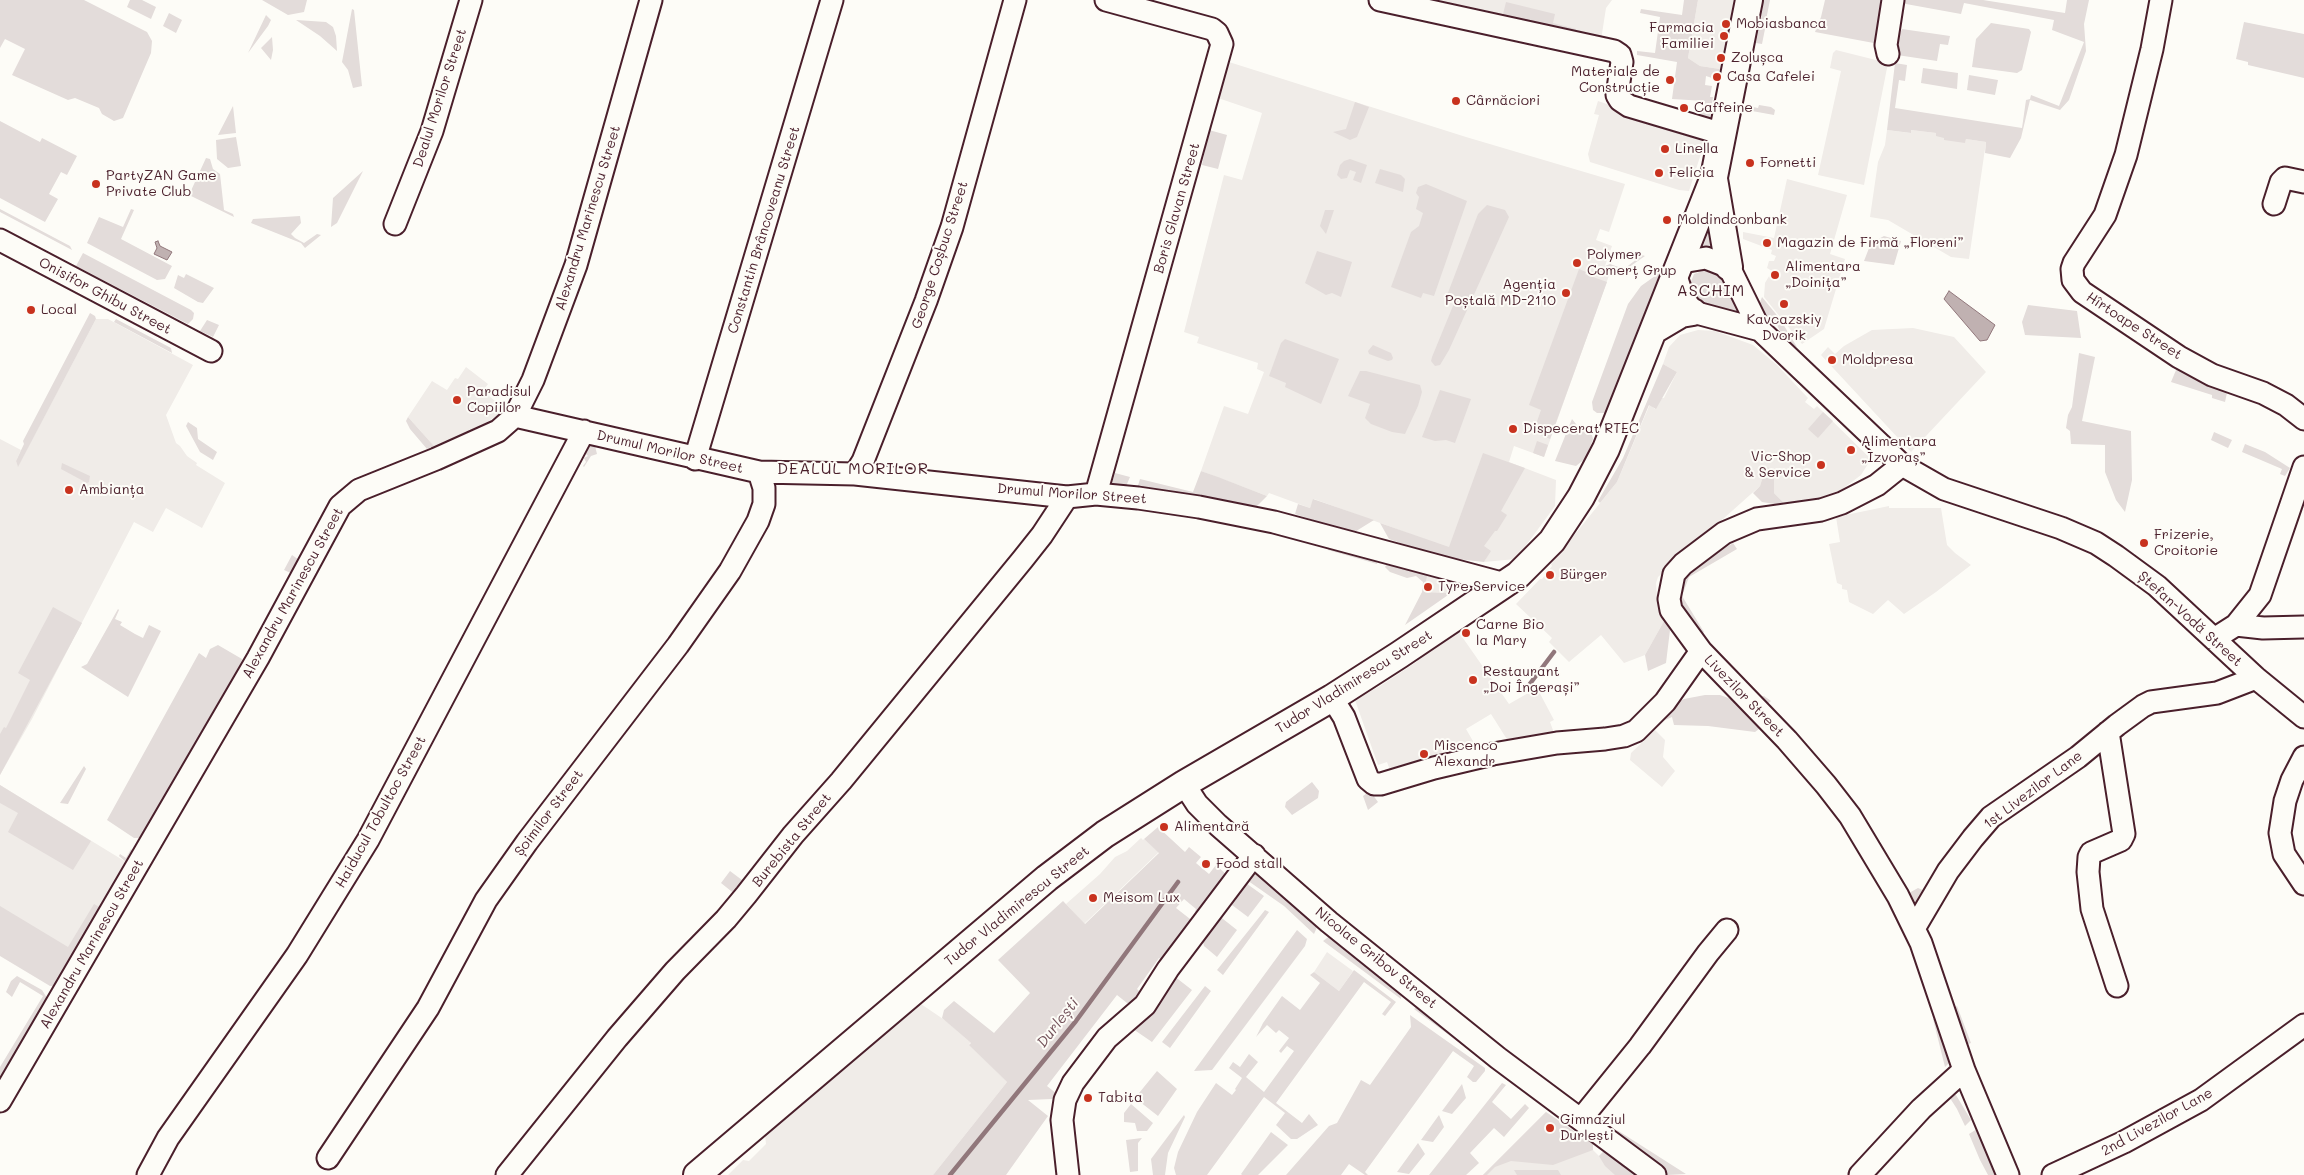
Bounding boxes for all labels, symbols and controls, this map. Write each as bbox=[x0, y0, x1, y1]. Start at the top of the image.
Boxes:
place label: Mobiasbanca bbox=[1736, 16, 1827, 32]
marker: Mobiasbanca bbox=[1720, 18, 1732, 30]
place label: Farmacia Familiei bbox=[1649, 20, 1714, 52]
street label: Dealul Morilor Street bbox=[410, 27, 470, 169]
marker: Farmacia Familiei bbox=[1718, 30, 1730, 42]
place label: Zolușca bbox=[1731, 50, 1784, 66]
marker: Zolușca bbox=[1715, 52, 1727, 64]
place label: Materiale de Construcție bbox=[1571, 64, 1660, 96]
place label: Casa Cafelei bbox=[1727, 69, 1815, 85]
marker: Casa Cafelei bbox=[1711, 71, 1723, 83]
marker: Materiale de Construcție bbox=[1664, 74, 1676, 86]
place label: Cârnăciori bbox=[1466, 93, 1540, 109]
marker: Cârnăciori bbox=[1450, 95, 1462, 107]
place label: Caffeine bbox=[1694, 100, 1753, 116]
marker: Caffeine bbox=[1678, 102, 1690, 114]
street label: Alexandru Marinescu Street bbox=[552, 123, 624, 313]
street label: Constantin Brâncoveanu Street bbox=[724, 124, 804, 336]
street label: Boris Glavan Street bbox=[1150, 141, 1204, 275]
place label: Linella bbox=[1675, 141, 1719, 157]
marker: Linella bbox=[1659, 143, 1671, 155]
place label: Fornetti bbox=[1760, 155, 1816, 171]
marker: Fornetti bbox=[1744, 157, 1756, 169]
place label: Felicia bbox=[1669, 165, 1715, 181]
marker: Felicia bbox=[1653, 167, 1665, 179]
place label: PartyZAN Game Private Club bbox=[106, 168, 217, 200]
marker: PartyZAN Game Private Club bbox=[90, 178, 102, 190]
street label: George Coșbuc Street bbox=[908, 179, 972, 331]
place label: Moldindconbank bbox=[1677, 212, 1787, 228]
marker: Moldindconbank bbox=[1661, 214, 1673, 226]
place label: Magazin de Firmă „Floreni” bbox=[1777, 235, 1964, 251]
marker: Magazin de Firmă „Floreni” bbox=[1761, 237, 1773, 249]
place label: Polymer Comerț Grup bbox=[1587, 247, 1676, 280]
street label: Onisifor Ghibu Street bbox=[36, 254, 174, 338]
marker: Polymer Comerț Grup bbox=[1571, 257, 1583, 269]
place label: Alimentara „Doinița” bbox=[1785, 259, 1861, 292]
marker: Alimentara „Doinița” bbox=[1769, 269, 1781, 281]
place label: Agenția Poștală MD-2110 bbox=[1445, 277, 1556, 310]
district label: ASCHIM bbox=[1676, 281, 1746, 301]
marker: Agenția Poștală MD-2110 bbox=[1560, 287, 1572, 299]
street label: Hîrtoape Street bbox=[2083, 289, 2185, 363]
marker: Kavcazskiy Dvorik bbox=[1778, 298, 1790, 310]
place label: Local bbox=[41, 302, 77, 318]
marker: Local bbox=[25, 304, 37, 316]
place label: Kavcazskiy Dvorik bbox=[1746, 312, 1822, 344]
place label: Moldpresa bbox=[1842, 352, 1914, 368]
marker: Moldpresa bbox=[1826, 354, 1838, 366]
place label: Paradisul Copiilor bbox=[467, 384, 531, 417]
marker: Paradisul Copiilor bbox=[451, 394, 463, 406]
place label: Dispecerat RTEC bbox=[1523, 421, 1639, 437]
marker: Dispecerat RTEC bbox=[1507, 423, 1519, 435]
street label: Drumul Morilor Street bbox=[595, 427, 745, 477]
place label: Alimentara „Izvoraș” bbox=[1861, 434, 1937, 467]
marker: Alimentara „Izvoraș” bbox=[1845, 444, 1857, 456]
place label: Vic-Shop & Service bbox=[1744, 449, 1811, 482]
district label: DEALUL MORILOR bbox=[775, 459, 931, 479]
marker: Vic-Shop & Service bbox=[1815, 459, 1827, 471]
street label: Drumul Morilor Street bbox=[997, 480, 1147, 508]
place label: Ambianța bbox=[79, 482, 144, 498]
marker: Ambianța bbox=[63, 484, 75, 496]
street label: Alexandru Marinescu Street bbox=[239, 505, 347, 681]
place label: Frizerie, Croitorie bbox=[2154, 527, 2218, 560]
marker: Frizerie, Croitorie bbox=[2138, 537, 2150, 549]
place label: Bürger bbox=[1560, 567, 1607, 583]
street label: Ștefan-Vodă Street bbox=[2134, 568, 2246, 670]
marker: Bürger bbox=[1544, 569, 1556, 581]
place label: Tyre Service bbox=[1438, 579, 1525, 595]
marker: Tyre Service bbox=[1422, 581, 1434, 593]
place label: Carne Bio la Mary bbox=[1476, 617, 1544, 650]
street label: Tudor Vladimirescu Street bbox=[1273, 627, 1435, 737]
marker: Carne Bio la Mary bbox=[1460, 627, 1472, 639]
street label: Livezilor Street bbox=[1701, 651, 1787, 741]
place label: Restaurant „Doi Îngerași” bbox=[1483, 664, 1580, 696]
marker: Restaurant „Doi Îngerași” bbox=[1467, 674, 1479, 686]
street label: Haiducul Tobultoc Street bbox=[332, 733, 430, 891]
place label: Miscenco Alexandr bbox=[1434, 738, 1497, 770]
street label: 1st Livezilor Lane bbox=[1980, 747, 2086, 833]
marker: Miscenco Alexandr bbox=[1418, 748, 1430, 760]
street label: Șoimilor Street bbox=[511, 766, 587, 860]
street label: Burebista Street bbox=[749, 790, 835, 890]
place label: Alimentară bbox=[1174, 819, 1250, 835]
marker: Alimentară bbox=[1158, 821, 1170, 833]
street label: Tudor Vladimirescu Street bbox=[941, 842, 1093, 970]
street label: Alexandru Marinescu Street bbox=[37, 856, 147, 1032]
place label: Food stall bbox=[1216, 856, 1282, 872]
marker: Food stall bbox=[1200, 858, 1212, 870]
place label: Meisom Lux bbox=[1103, 890, 1180, 906]
marker: Meisom Lux bbox=[1087, 892, 1099, 904]
street label: Nicolae Gribov Street bbox=[1312, 904, 1440, 1012]
water label: Durlești bbox=[1033, 995, 1083, 1051]
street label: 2nd Livezilor Lane bbox=[2098, 1084, 2216, 1160]
place label: Tabita bbox=[1098, 1090, 1143, 1106]
marker: Tabita bbox=[1082, 1092, 1094, 1104]
place label: Gimnaziul Durlești bbox=[1560, 1112, 1626, 1144]
marker: Gimnaziul Durlești bbox=[1544, 1122, 1556, 1134]

